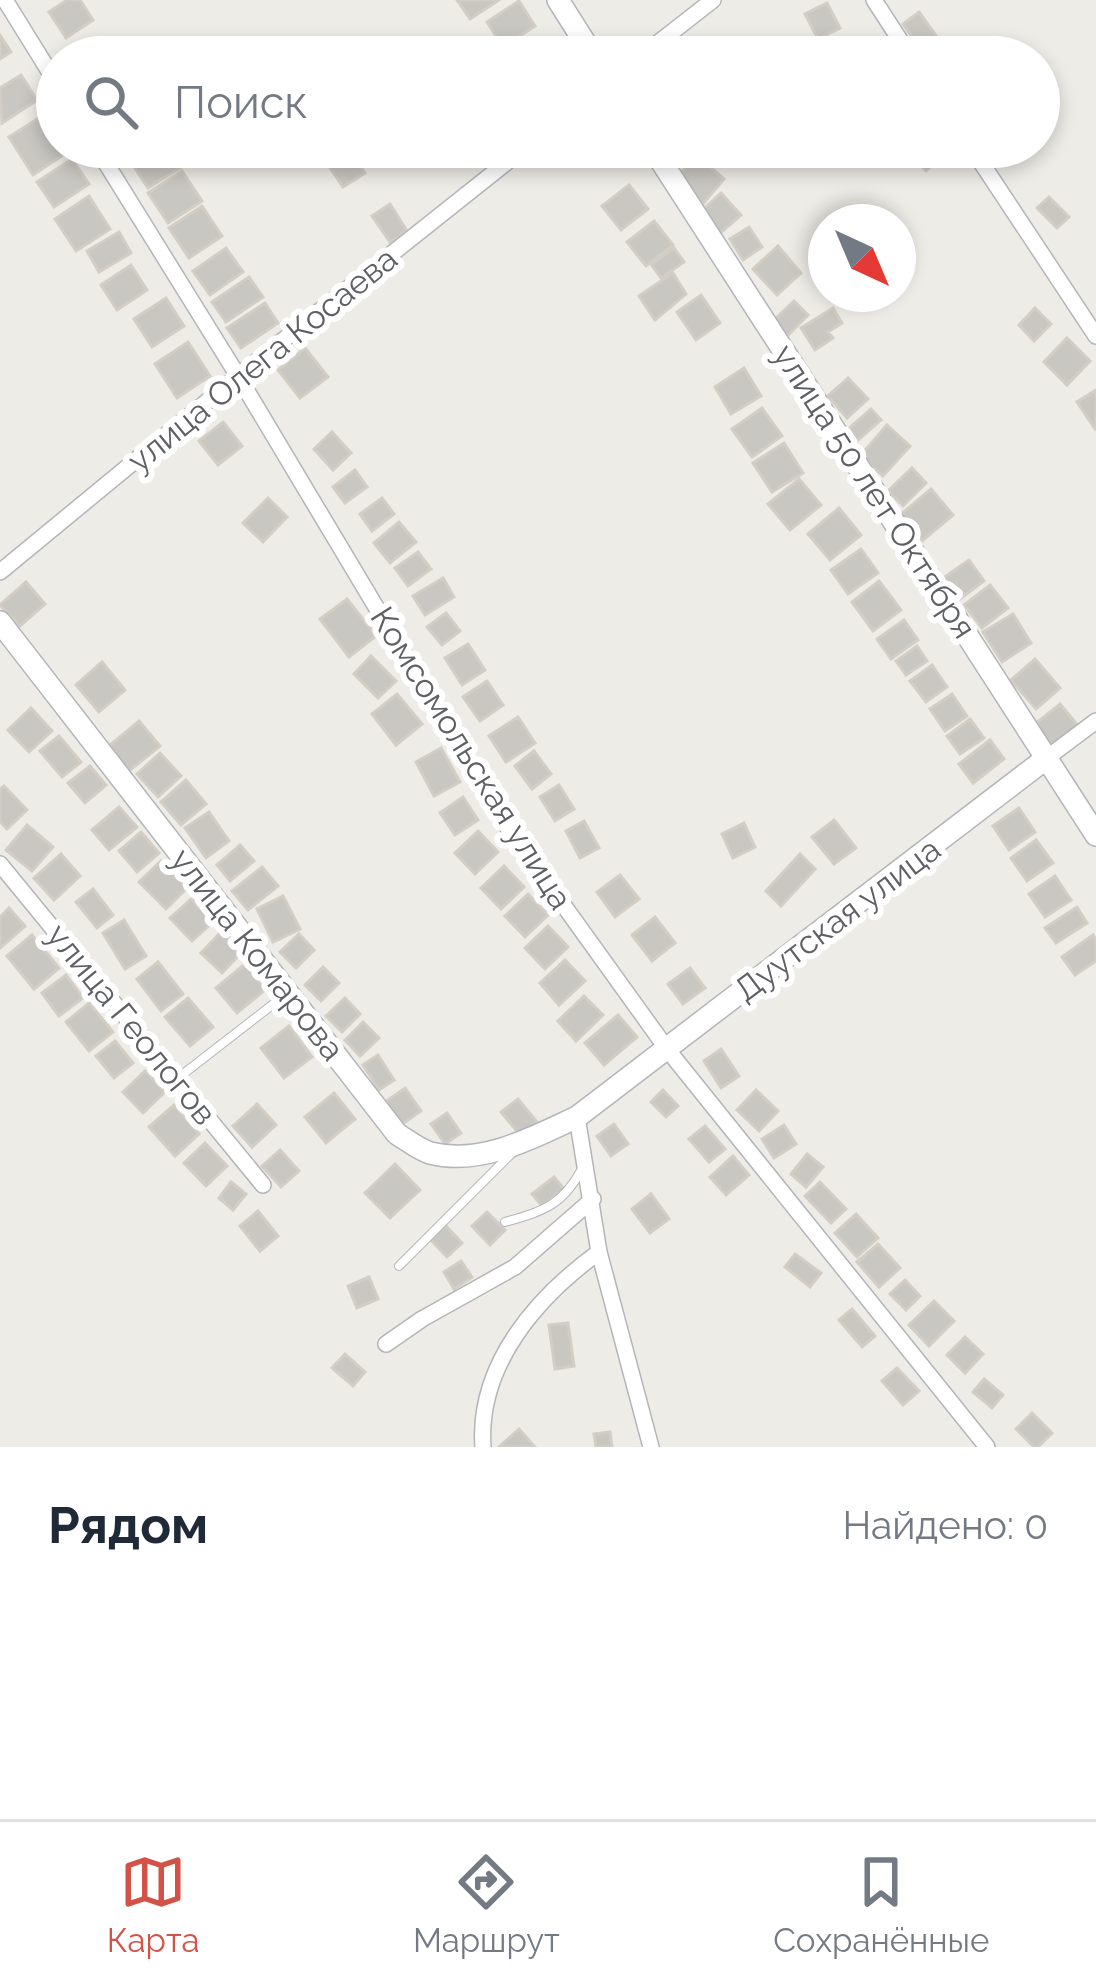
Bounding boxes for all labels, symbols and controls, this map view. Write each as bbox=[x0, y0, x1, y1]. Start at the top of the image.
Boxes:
search box bbox=[36, 36, 1060, 168]
icon: search bbox=[78, 69, 144, 135]
text: Поиск bbox=[174, 76, 308, 129]
north arrow bbox=[808, 204, 916, 312]
street label: улица Олега Косаева bbox=[120, 239, 405, 480]
street label: улица 50 лет Октября bbox=[765, 337, 984, 646]
street label: Комсомольская улица bbox=[363, 600, 581, 917]
street label: Дуутская улица bbox=[727, 829, 948, 1009]
street label: улица Комарова bbox=[163, 841, 352, 1068]
street label: улица Геологов bbox=[39, 916, 224, 1133]
text: Рядом bbox=[48, 1495, 208, 1555]
text: Найдено: 0 bbox=[842, 1502, 1048, 1548]
tab: Карта bbox=[107, 1849, 200, 1960]
tab: Маршрут bbox=[413, 1849, 560, 1960]
tab: Сохранённые bbox=[773, 1849, 989, 1960]

